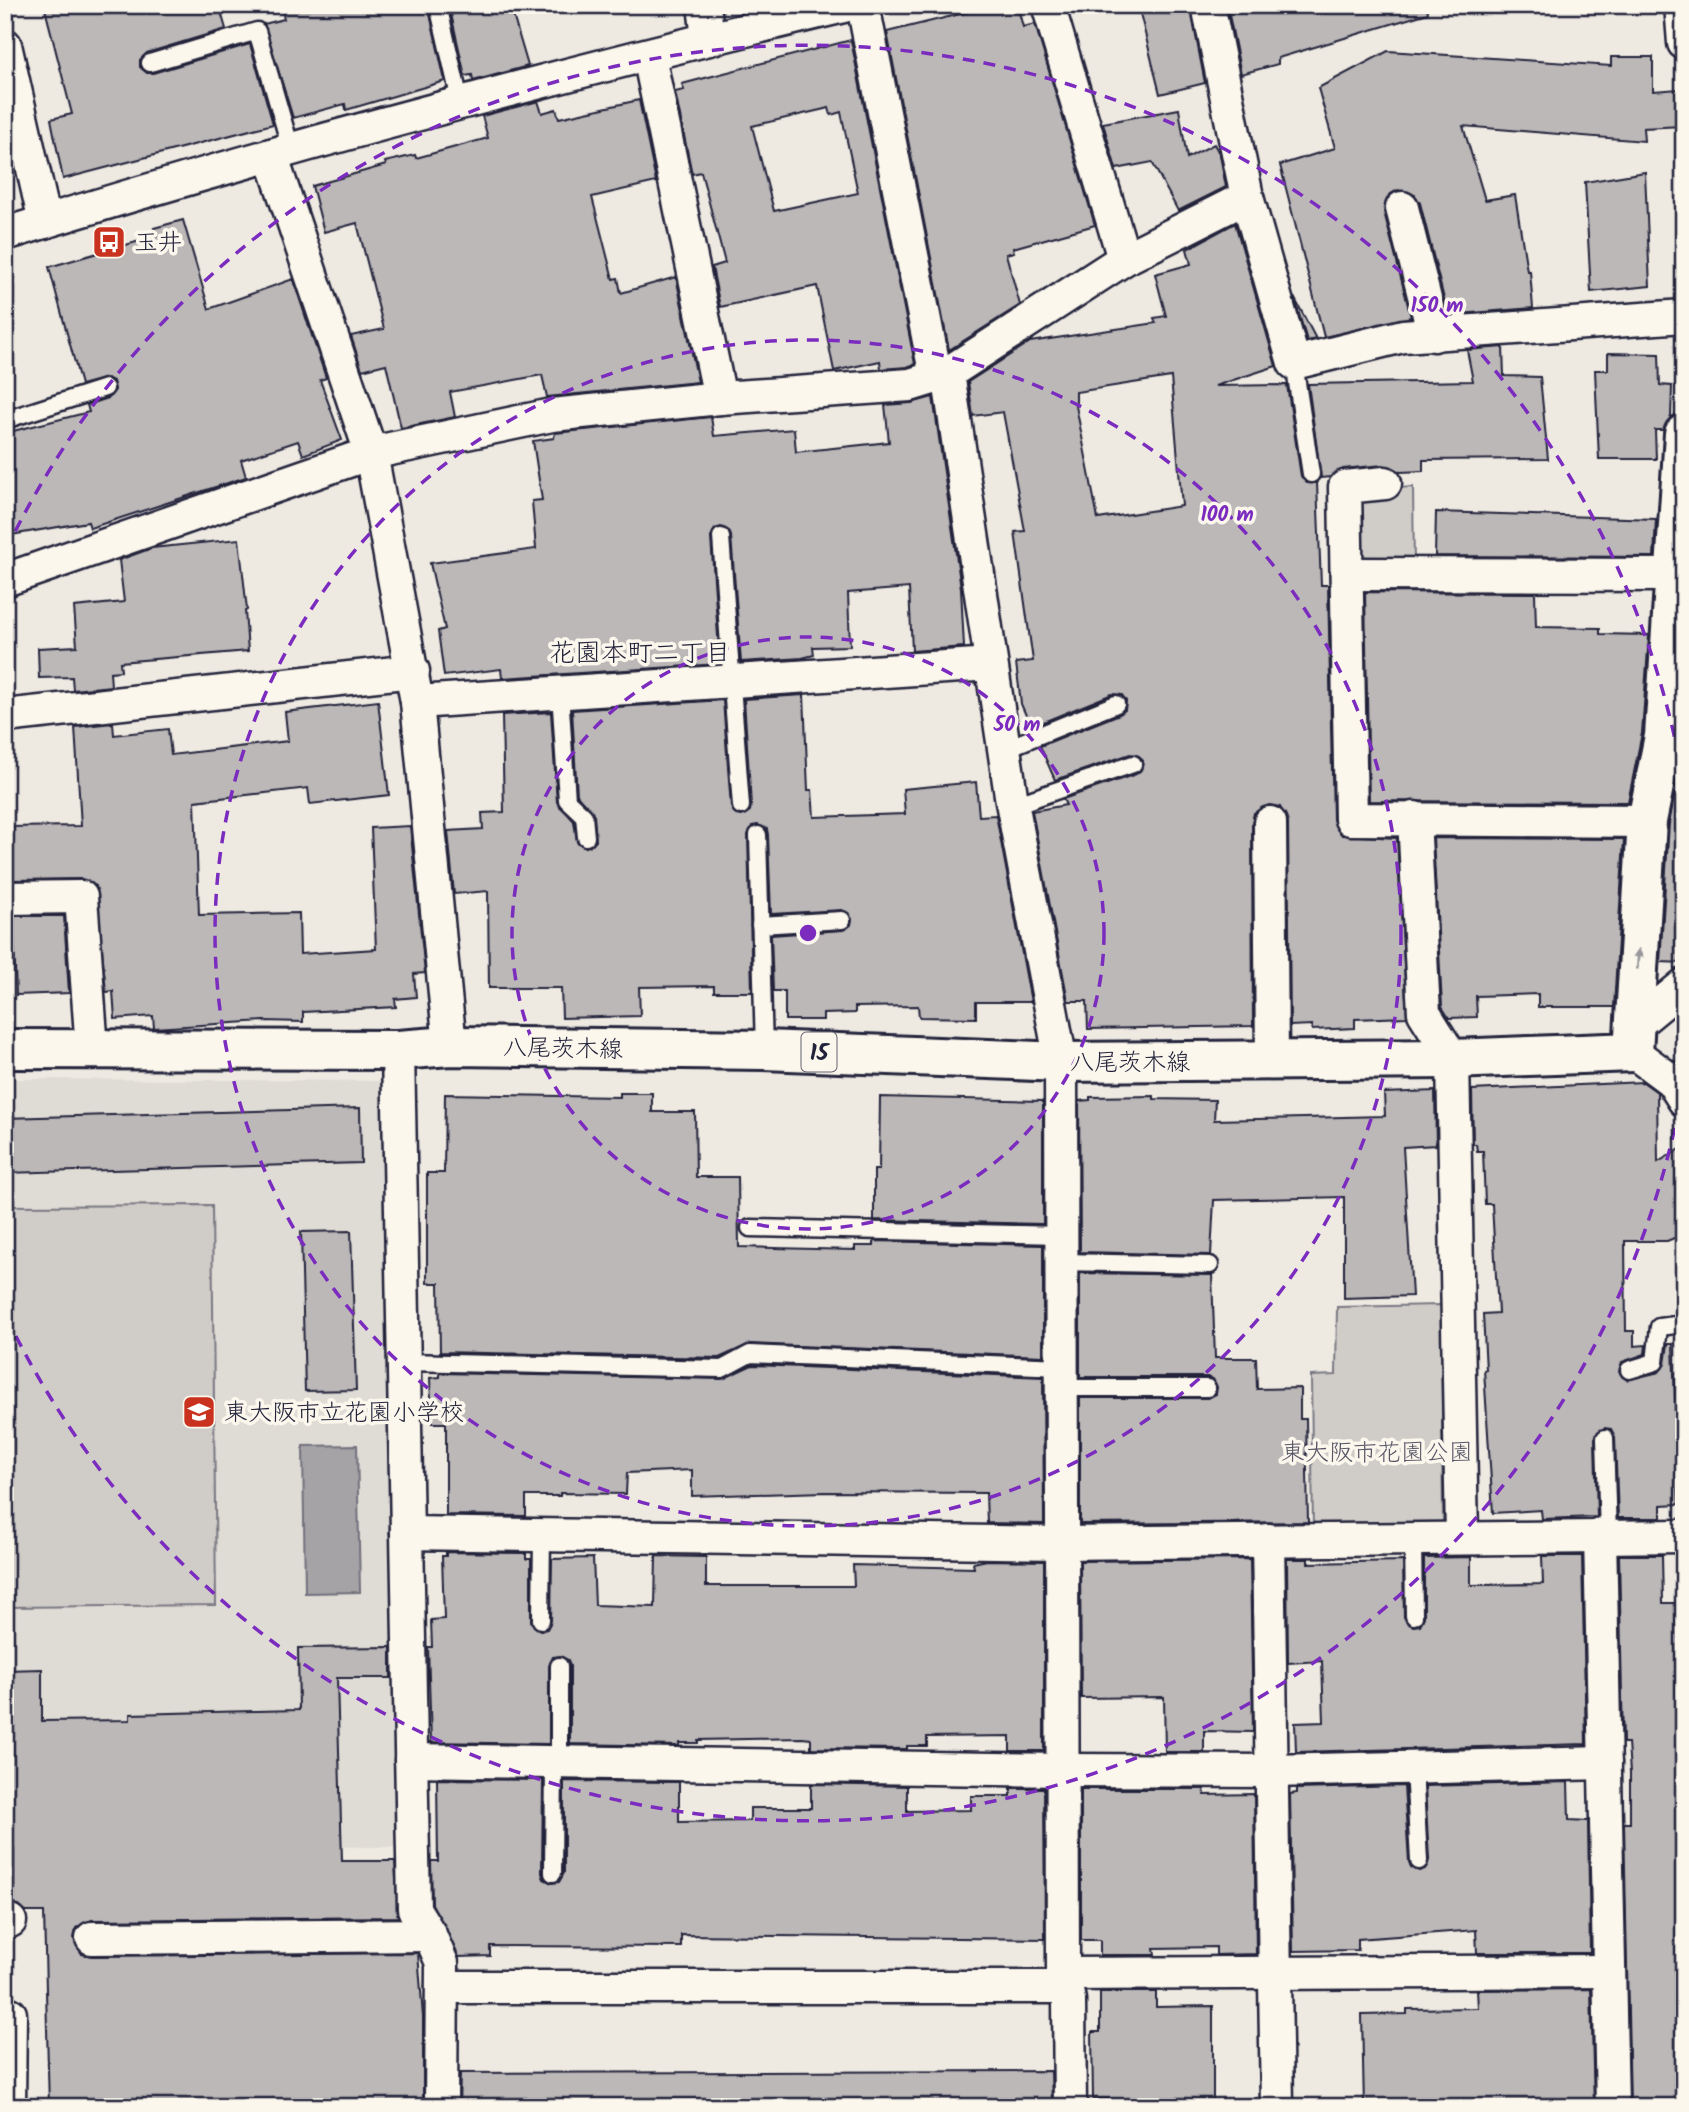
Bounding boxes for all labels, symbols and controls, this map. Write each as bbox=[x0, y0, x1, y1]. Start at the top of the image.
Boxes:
bus stop icon: 玉井 bbox=[90, 223, 128, 261]
place label: 玉井 bbox=[134, 224, 182, 263]
text: 150 m bbox=[1410, 290, 1464, 323]
text: 100 m bbox=[1200, 499, 1254, 532]
district label: 花園本町二丁目 bbox=[549, 633, 731, 675]
text: 50 m bbox=[993, 709, 1040, 742]
centre of rings bbox=[796, 921, 820, 945]
one-way arrow bbox=[1632, 948, 1643, 970]
street label: 八尾茨木線 bbox=[503, 1029, 623, 1070]
road number: 15 bbox=[802, 1032, 836, 1072]
street label: 八尾茨木線 bbox=[1070, 1044, 1190, 1083]
school or university icon: 東大阪市立花園小学校 bbox=[180, 1393, 218, 1431]
place label: 東大阪市立花園小学校 bbox=[224, 1394, 464, 1433]
park label: 東大阪市花園公園 bbox=[1281, 1434, 1473, 1473]

